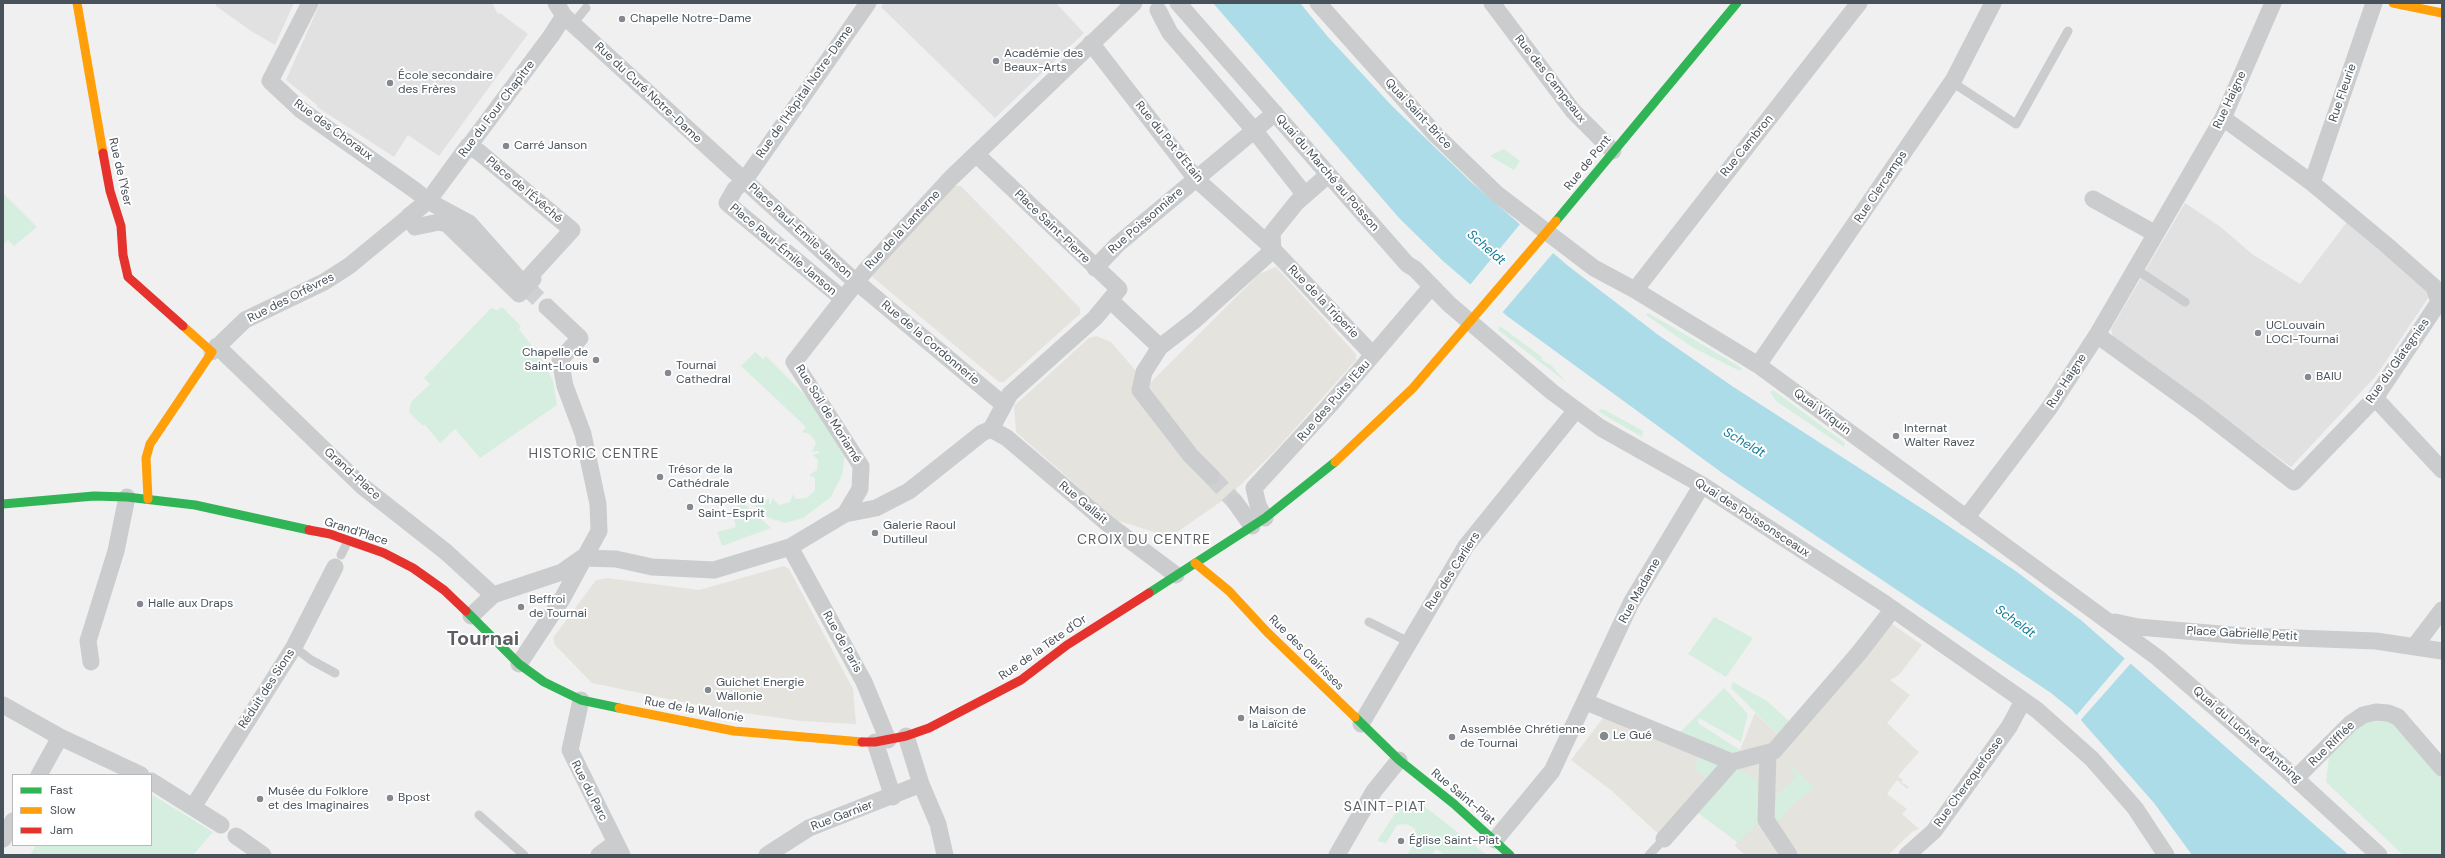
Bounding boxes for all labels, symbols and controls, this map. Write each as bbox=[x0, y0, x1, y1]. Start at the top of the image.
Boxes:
place label: Chapelle Notre-Dame bbox=[630, 12, 751, 26]
marker: Chapelle Notre-Dame bbox=[617, 14, 627, 24]
street label: Rue de l'Hôpital Notre-Dame bbox=[754, 23, 856, 161]
street label: Rue des Campeaux bbox=[1511, 32, 1589, 126]
street label: Rue du Curé Notre-Dame bbox=[592, 40, 704, 146]
place label: Académie des Beaux-Arts bbox=[1004, 47, 1083, 75]
marker: Académie des Beaux-Arts bbox=[991, 56, 1001, 66]
street label: Rue du Four Chapitre bbox=[456, 58, 538, 160]
street label: Rue Fleurie bbox=[2326, 62, 2360, 124]
place label: École secondaire des Frères bbox=[398, 69, 493, 97]
street label: Rue Haigne bbox=[2210, 69, 2250, 131]
street label: Quai Saint-Brice bbox=[1382, 76, 1454, 152]
marker: École secondaire des Frères bbox=[385, 78, 395, 88]
street label: Rue des Choraux bbox=[291, 97, 375, 163]
street label: Rue du Pot d'Etain bbox=[1132, 99, 1206, 185]
street label: Quai du Marché au Poisson bbox=[1272, 112, 1382, 234]
street label: Rue Cambron bbox=[1718, 112, 1776, 180]
street label: Rue de Pont bbox=[1561, 132, 1615, 194]
street label: Rue de l'Yser bbox=[105, 137, 135, 207]
place label: Carré Janson bbox=[514, 139, 587, 153]
marker: Carré Janson bbox=[501, 141, 511, 151]
street label: Rue Clercamps bbox=[1852, 148, 1910, 226]
street label: Place de l'Évêché bbox=[483, 154, 565, 226]
street label: Place Paul-Emile Janson bbox=[745, 181, 855, 281]
street label: Rue Poissonnière bbox=[1106, 185, 1186, 257]
street label: Rue de la Lanterne bbox=[863, 187, 943, 273]
street label: Place Saint-Pierre bbox=[1011, 187, 1093, 267]
street label: Place Paul-Émile Janson bbox=[727, 201, 839, 299]
water label: Scheldt bbox=[1464, 227, 1508, 269]
street label: Rue de la Triperie bbox=[1285, 263, 1361, 341]
street label: Rue des Orfèvres bbox=[245, 270, 337, 326]
street label: Rue de la Cordonnerie bbox=[878, 298, 982, 388]
street label: Rue du Glategnies bbox=[2363, 316, 2433, 406]
place label: UCLouvain LOCI-Tournai bbox=[2266, 319, 2339, 347]
marker: UCLouvain LOCI-Tournai bbox=[2253, 328, 2263, 338]
place label: Chapelle de Saint-Louis bbox=[522, 346, 588, 374]
street label: Rue Haigne bbox=[2044, 351, 2090, 411]
marker: Chapelle de Saint-Louis bbox=[591, 355, 601, 365]
street label: Rue des Puits l'Eau bbox=[1295, 357, 1373, 445]
place label: Tournai Cathedral bbox=[676, 359, 731, 387]
street label: Rue Soil de Moriamé bbox=[792, 362, 864, 466]
marker: Tournai Cathedral bbox=[663, 368, 673, 378]
place label: BAIU bbox=[2316, 370, 2342, 384]
marker: BAIU bbox=[2303, 372, 2313, 382]
street label: Quai Vifquin bbox=[1791, 386, 1853, 438]
place label: Internat Walter Ravez bbox=[1904, 422, 1975, 450]
water label: Scheldt bbox=[1720, 425, 1768, 461]
marker: Internat Walter Ravez bbox=[1891, 431, 1901, 441]
street label: Grand-Place bbox=[321, 445, 383, 503]
district label: HISTORIC CENTRE bbox=[529, 446, 659, 462]
place label: Trésor de la Cathédrale bbox=[668, 463, 733, 491]
marker: Trésor de la Cathédrale bbox=[655, 472, 665, 482]
street label: Quai des Poissonsceaux bbox=[1692, 475, 1812, 561]
street label: Rue Gallait bbox=[1056, 478, 1110, 528]
place label: Chapelle du Saint-Esprit bbox=[698, 493, 765, 521]
marker: Chapelle du Saint-Esprit bbox=[685, 502, 695, 512]
street label: Grand'Place bbox=[322, 515, 390, 549]
place label: Galerie Raoul Dutilleul bbox=[883, 519, 956, 547]
marker: Galerie Raoul Dutilleul bbox=[870, 528, 880, 538]
street label: Rue des Carliers bbox=[1422, 529, 1484, 613]
district label: CROIX DU CENTRE bbox=[1077, 532, 1211, 548]
street label: Rue Madame bbox=[1616, 556, 1664, 626]
place label: Beffroi de Tournai bbox=[529, 593, 587, 621]
place label: Halle aux Draps bbox=[148, 597, 233, 611]
marker: Halle aux Draps bbox=[135, 599, 145, 609]
marker: Beffroi de Tournai bbox=[516, 602, 526, 612]
water label: Scheldt bbox=[1992, 602, 2038, 642]
street label: Rue de Paris bbox=[819, 609, 865, 675]
street label: Rue de la Tête d'Or bbox=[996, 612, 1090, 684]
street label: Rue des Clairisses bbox=[1265, 612, 1347, 694]
street label: Place Gabrielle Petit bbox=[2186, 624, 2298, 644]
district label: Tournai bbox=[447, 628, 519, 652]
street label: Réduit des Sions bbox=[236, 646, 298, 732]
place label: Guichet Energie Wallonie bbox=[716, 676, 804, 704]
street label: Quai du Luchet d'Antoing bbox=[2190, 684, 2304, 786]
marker: Guichet Energie Wallonie bbox=[703, 685, 713, 695]
street label: Rue de la Wallonie bbox=[643, 694, 745, 726]
place label: Maison de la Laïcité bbox=[1249, 704, 1306, 732]
marker: Maison de la Laïcité bbox=[1236, 713, 1246, 723]
street label: Rue Rifflée bbox=[2306, 719, 2358, 769]
place label: Assemblée Chrétienne de Tournai bbox=[1460, 723, 1586, 751]
place label: Le Gué bbox=[1613, 729, 1652, 743]
marker: Le Gué bbox=[1598, 730, 1610, 742]
marker: Assemblée Chrétienne de Tournai bbox=[1447, 732, 1457, 742]
street label: Rue Cherequefosse bbox=[1931, 734, 2007, 830]
street label: Rue du Parc bbox=[568, 758, 610, 824]
street label: Rue Saint-Piat bbox=[1428, 766, 1498, 828]
legend bbox=[12, 774, 152, 846]
text: Fast bbox=[50, 782, 73, 798]
place label: Musée du Folklore et des Imaginaires bbox=[268, 785, 369, 813]
place label: Bpost bbox=[398, 791, 430, 805]
marker: Bpost bbox=[385, 793, 395, 803]
marker: Musée du Folklore et des Imaginaires bbox=[255, 794, 265, 804]
street label: Rue Garnier bbox=[809, 798, 875, 834]
district label: SAINT-PIAT bbox=[1344, 799, 1426, 815]
text: Slow bbox=[50, 802, 76, 818]
text: Jam bbox=[50, 822, 73, 838]
place label: Église Saint-Piat bbox=[1409, 834, 1499, 848]
marker: Église Saint-Piat bbox=[1396, 836, 1406, 846]

